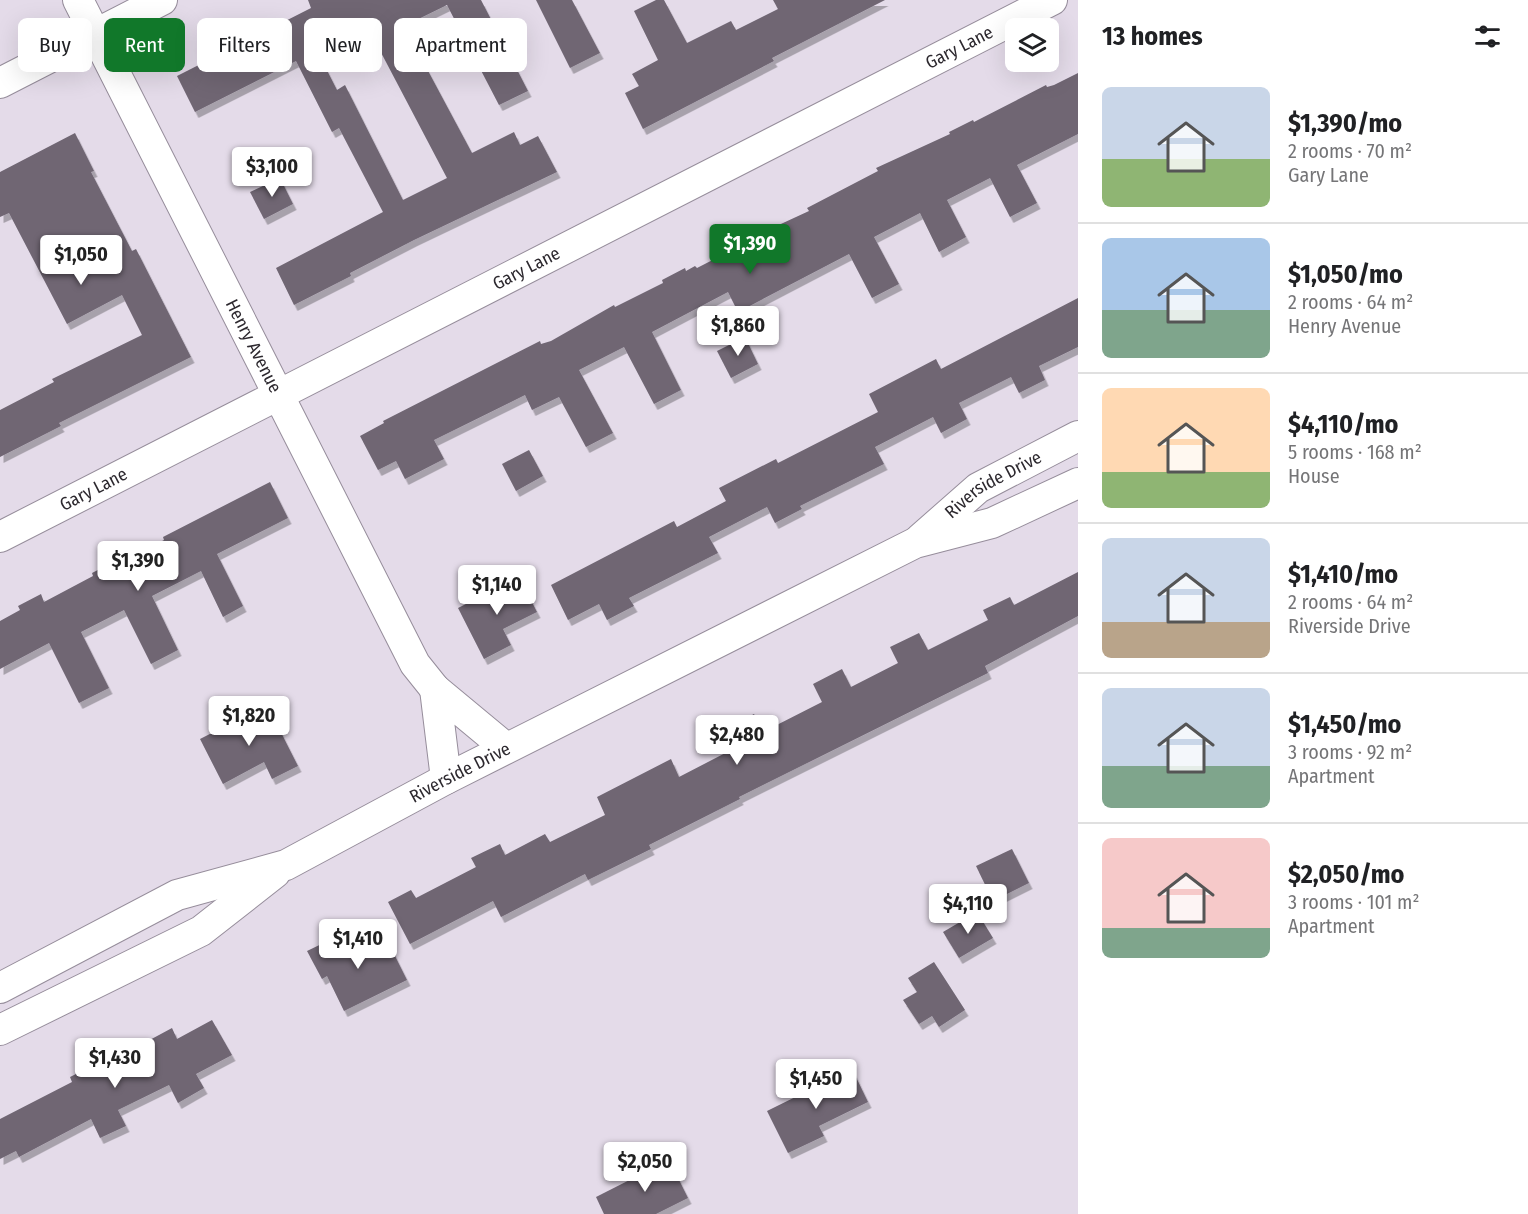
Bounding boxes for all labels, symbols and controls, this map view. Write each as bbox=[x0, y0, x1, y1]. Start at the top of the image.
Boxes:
chip: Buy bbox=[18, 18, 92, 72]
chip: Rent bbox=[104, 18, 185, 72]
chip: Filters bbox=[197, 18, 292, 72]
chip: New bbox=[304, 18, 382, 72]
chip: Apartment bbox=[394, 18, 527, 72]
map controls bbox=[1005, 18, 1059, 72]
button: layers bbox=[1005, 18, 1059, 72]
icon: filters bbox=[1471, 20, 1504, 53]
street label: Gary Lane bbox=[922, 21, 997, 74]
text: 13 homes bbox=[1102, 21, 1203, 52]
text: $1,390/mo bbox=[1288, 108, 1402, 139]
icon: home bbox=[1150, 111, 1222, 183]
text: 2 rooms · 70 m² bbox=[1288, 139, 1412, 163]
pin: $3,100 bbox=[223, 147, 321, 198]
text: $3,100 bbox=[246, 154, 298, 178]
text: Gary Lane bbox=[1288, 163, 1369, 187]
pin: $1,390 bbox=[701, 224, 799, 275]
text: $1,390 bbox=[723, 231, 777, 255]
pin: $1,050 bbox=[32, 235, 130, 286]
text: $1,050 bbox=[54, 242, 108, 266]
street label: Gary Lane bbox=[489, 242, 564, 295]
text: $1,050/mo bbox=[1288, 259, 1403, 290]
icon: home bbox=[1150, 262, 1222, 334]
text: 2 rooms · 64 m² bbox=[1288, 290, 1413, 314]
street label: Henry Avenue bbox=[221, 296, 287, 397]
pin: $1,860 bbox=[689, 306, 787, 357]
text: $1,860 bbox=[711, 313, 765, 337]
text: Henry Avenue bbox=[1288, 314, 1401, 338]
text: $4,110/mo bbox=[1288, 409, 1398, 440]
icon: home bbox=[1150, 412, 1222, 484]
text: 5 rooms · 168 m² bbox=[1288, 440, 1422, 464]
street label: Riverside Drive bbox=[940, 446, 1045, 523]
street label: Gary Lane bbox=[56, 463, 131, 516]
text: House bbox=[1288, 464, 1340, 488]
pin: $1,390 bbox=[89, 541, 187, 592]
text: $1,390 bbox=[111, 548, 165, 572]
text: $1,410/mo bbox=[1288, 559, 1398, 590]
icon: home bbox=[1150, 562, 1222, 634]
pin: $1,140 bbox=[448, 565, 546, 616]
text: $1,140 bbox=[472, 572, 522, 596]
text: 2 rooms · 64 m² bbox=[1288, 590, 1413, 614]
text: Riverside Drive bbox=[1288, 614, 1411, 638]
pin: $1,820 bbox=[200, 696, 298, 747]
text: $1,820 bbox=[223, 703, 275, 727]
text: $1,450/mo bbox=[1288, 709, 1402, 740]
icon: home bbox=[1150, 712, 1222, 784]
pin: $2,480 bbox=[688, 715, 786, 766]
text: $2,480 bbox=[710, 722, 764, 746]
street label: Riverside Drive bbox=[406, 737, 514, 808]
text: 3 rooms · 92 m² bbox=[1288, 740, 1412, 764]
text: Apartment bbox=[1288, 764, 1375, 788]
text: $2,050/mo bbox=[1288, 859, 1405, 890]
icon: home bbox=[1150, 862, 1222, 934]
pin: $4,110 bbox=[919, 884, 1017, 935]
text: 3 rooms · 101 m² bbox=[1288, 890, 1419, 914]
text: $4,110 bbox=[943, 891, 993, 915]
text: Apartment bbox=[1288, 914, 1375, 938]
pin: $1,410 bbox=[309, 919, 407, 970]
text: $1,410 bbox=[333, 926, 383, 950]
pin: $1,430 bbox=[66, 1038, 164, 1089]
text: $1,430 bbox=[89, 1045, 141, 1069]
pin: $1,450 bbox=[767, 1059, 865, 1110]
text: $1,450 bbox=[790, 1066, 842, 1090]
pin: $2,050 bbox=[596, 1142, 694, 1193]
text: $2,050 bbox=[618, 1149, 672, 1173]

